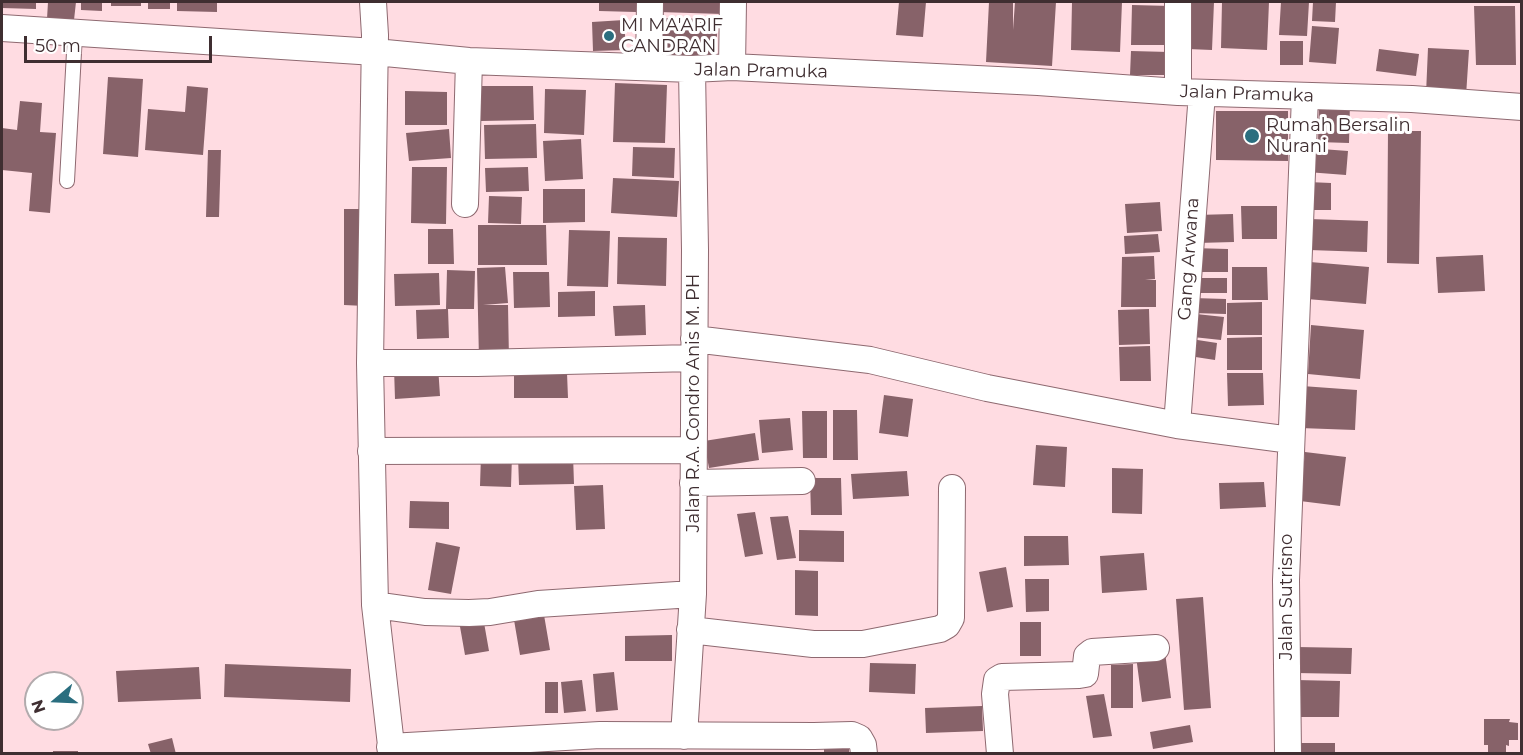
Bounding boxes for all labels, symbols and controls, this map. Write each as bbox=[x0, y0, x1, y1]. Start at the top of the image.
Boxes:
place label: MI MA'ARIF CANDRAN bbox=[621, 15, 723, 57]
scale bar bbox=[27, 24, 214, 62]
marker: MI MA'ARIF CANDRAN bbox=[602, 29, 616, 43]
text: 50 m bbox=[35, 35, 81, 57]
street label: Jalan Pramuka bbox=[694, 59, 828, 83]
street label: Jalan Pramuka bbox=[1180, 81, 1314, 107]
place label: Rumah Bersalin Nurani bbox=[1266, 115, 1411, 158]
marker: Rumah Bersalin Nurani bbox=[1243, 127, 1261, 145]
street label: Gang Arwana bbox=[1174, 197, 1204, 321]
street label: Jalan R.A. Condro Anis M. PH bbox=[683, 274, 705, 532]
street label: Jalan Sutrisno bbox=[1276, 534, 1298, 660]
north arrow bbox=[24, 671, 84, 731]
text: N bbox=[27, 697, 49, 716]

